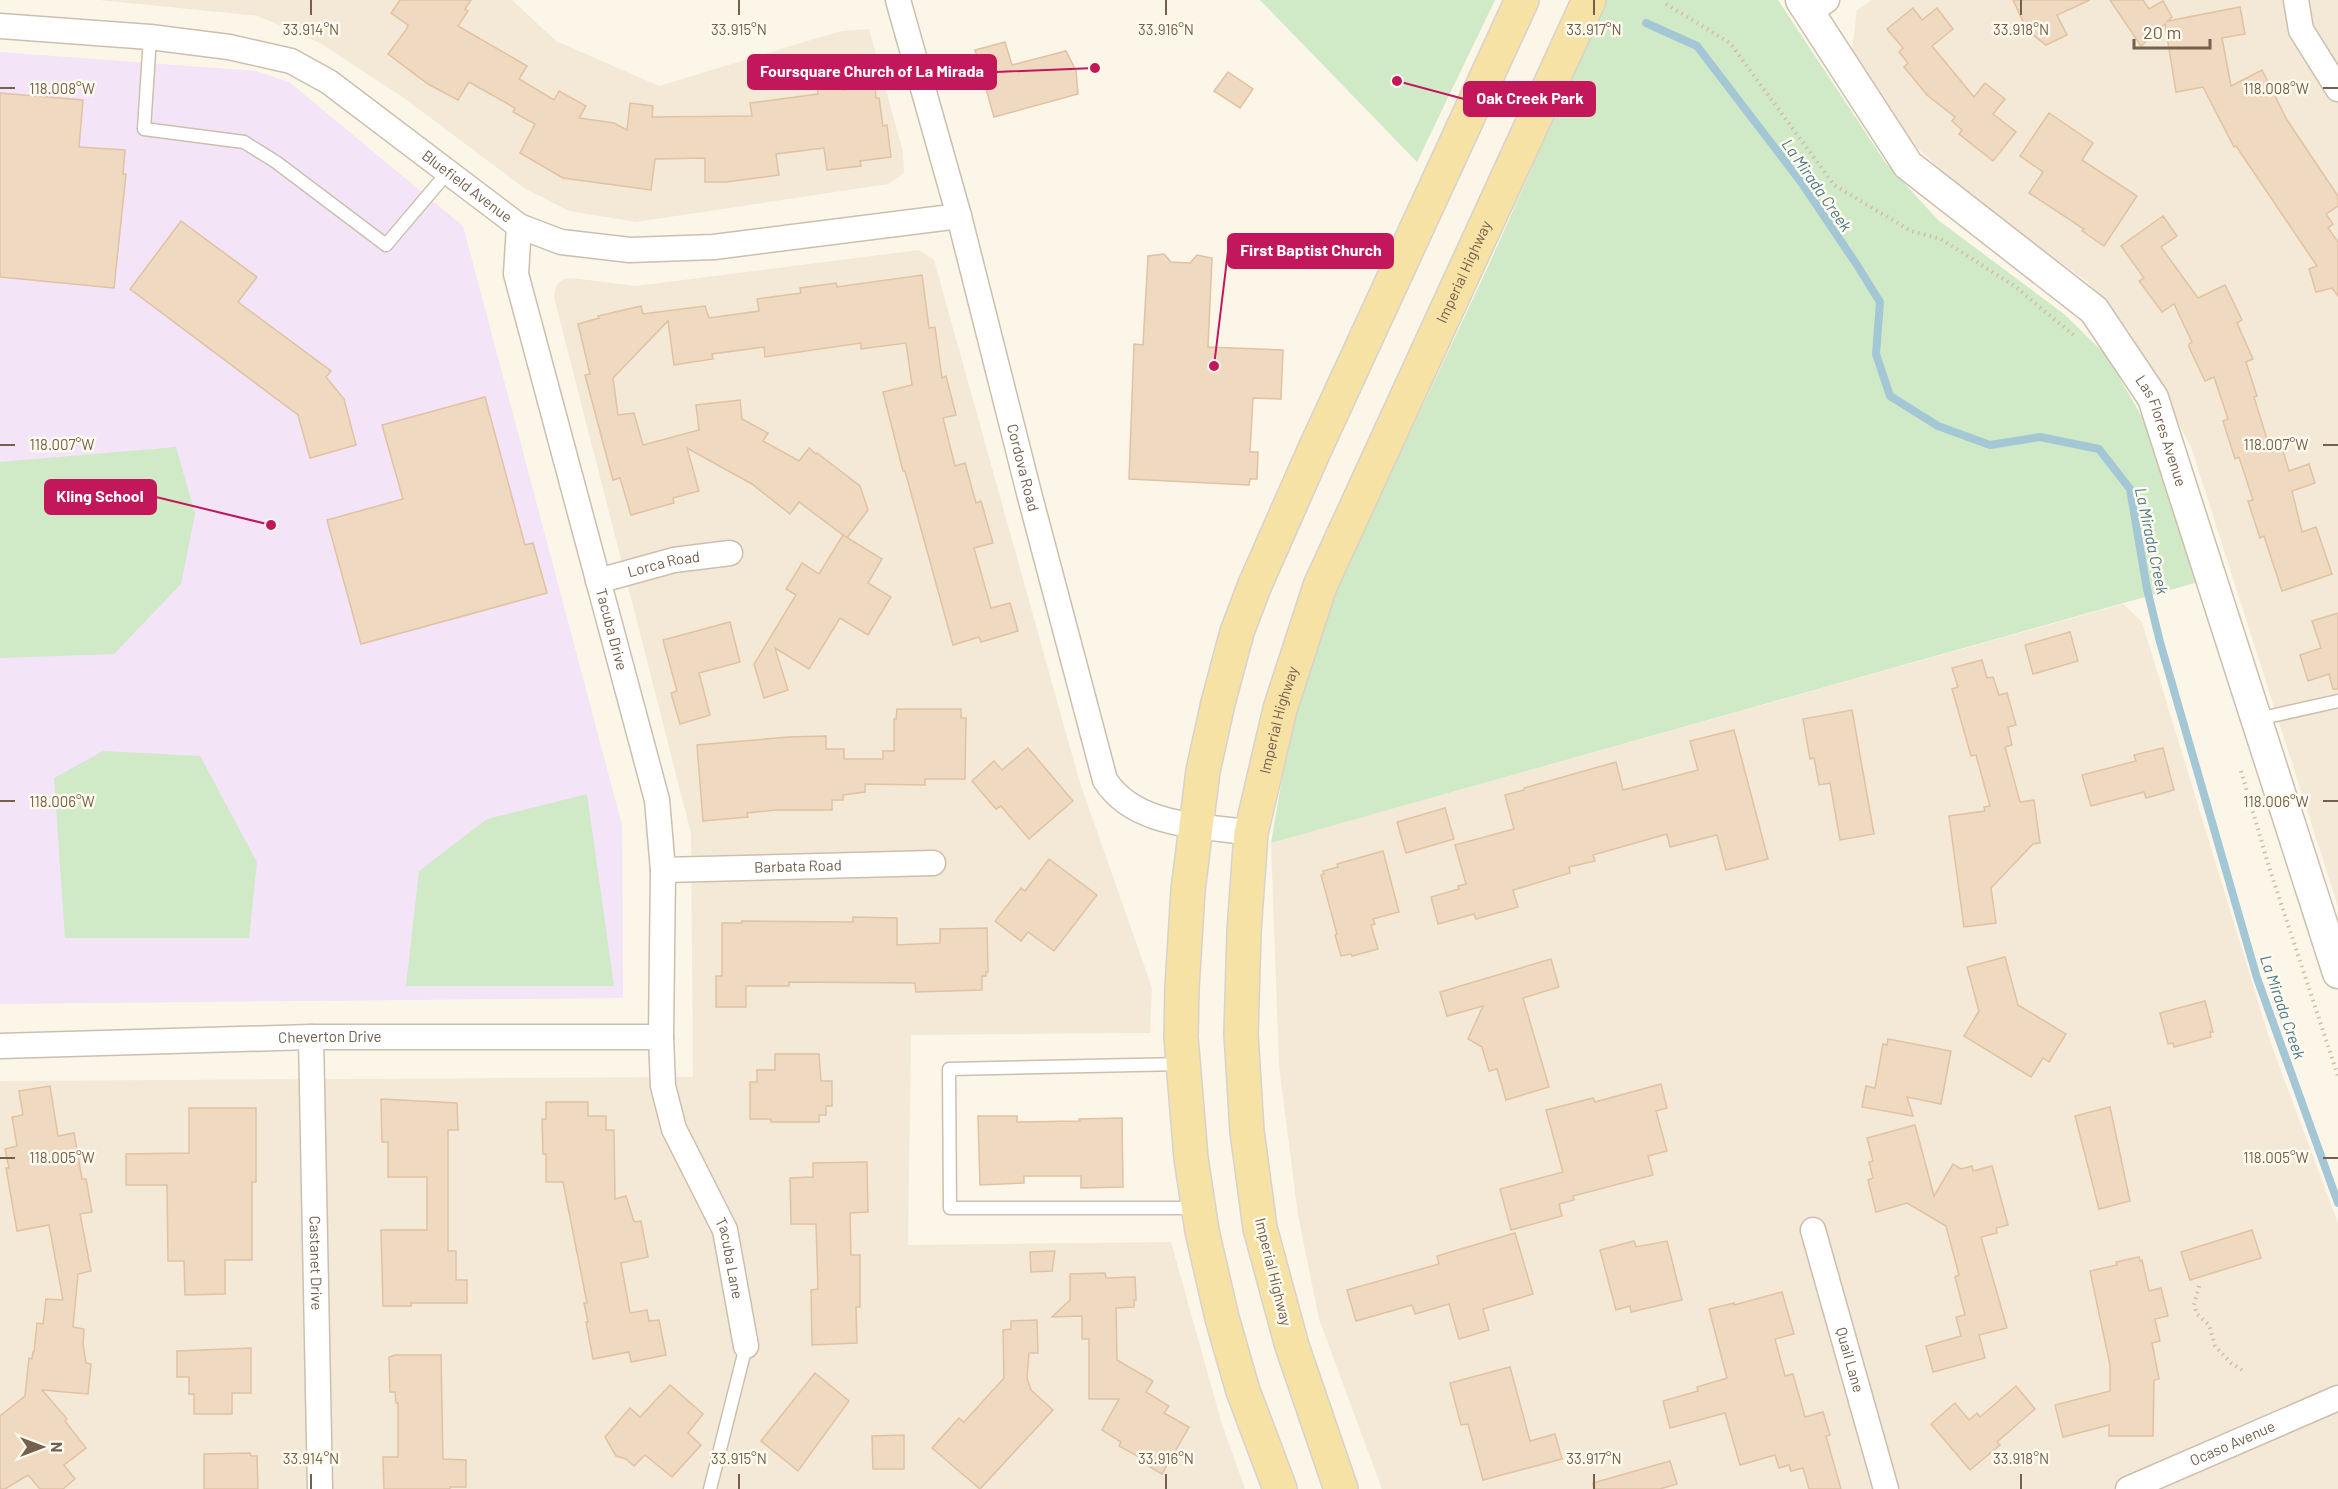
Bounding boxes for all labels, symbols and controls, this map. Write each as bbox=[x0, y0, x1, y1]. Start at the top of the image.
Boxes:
scale bar bbox=[2134, 12, 2210, 50]
text: 33.914°N bbox=[283, 20, 339, 38]
text: 33.915°N bbox=[711, 20, 767, 38]
text: 33.916°N bbox=[1138, 20, 1194, 38]
text: 33.917°N bbox=[1566, 20, 1622, 38]
text: 33.918°N bbox=[1993, 20, 2049, 38]
text: 20 m bbox=[2143, 21, 2181, 43]
callout: Foursquare Church of La Mirada bbox=[748, 55, 996, 89]
text: Foursquare Church of La Mirada bbox=[760, 61, 984, 80]
text: 118.008°W bbox=[29, 79, 95, 97]
text: 118.008°W bbox=[2243, 79, 2309, 97]
callout: Oak Creek Park bbox=[1464, 82, 1595, 116]
text: Oak Creek Park bbox=[1476, 88, 1584, 107]
water label: La Mirada Creek bbox=[1778, 135, 1856, 235]
street label: Bluefield Avenue bbox=[419, 146, 516, 226]
street label: Imperial Highway bbox=[1432, 217, 1495, 326]
callout: First Baptist Church bbox=[1228, 234, 1393, 268]
text: First Baptist Church bbox=[1240, 240, 1382, 259]
street label: Las Flores Avenue bbox=[2132, 371, 2191, 488]
street label: Cordova Road bbox=[1004, 422, 1043, 513]
text: 118.007°W bbox=[30, 435, 94, 453]
text: 118.007°W bbox=[2244, 435, 2308, 453]
callout: Kling School bbox=[45, 480, 156, 514]
text: Kling School bbox=[56, 486, 144, 505]
water label: La Mirada Creek bbox=[2132, 486, 2173, 596]
street label: Lorca Road bbox=[625, 547, 701, 580]
street label: Tacuba Drive bbox=[593, 586, 632, 672]
street label: Imperial Highway bbox=[1255, 664, 1301, 776]
text: 118.006°W bbox=[29, 792, 95, 810]
text: 118.006°W bbox=[2243, 792, 2309, 810]
street label: Barbata Road bbox=[754, 855, 842, 876]
water label: La Mirada Creek bbox=[2257, 952, 2310, 1062]
street label: Cheverton Drive bbox=[278, 1027, 382, 1046]
text: 118.005°W bbox=[29, 1148, 95, 1166]
text: 118.005°W bbox=[2243, 1148, 2309, 1166]
street label: Tacuba Lane bbox=[712, 1214, 747, 1300]
street label: Castanet Drive bbox=[307, 1215, 326, 1311]
street label: Imperial Highway bbox=[1252, 1216, 1296, 1328]
street label: Quail Lane bbox=[1833, 1325, 1868, 1394]
street label: Ocaso Avenue bbox=[2187, 1416, 2278, 1469]
north arrow bbox=[12, 1417, 72, 1477]
text: N bbox=[48, 1442, 67, 1452]
text: 33.914°N bbox=[283, 1449, 339, 1467]
text: 33.915°N bbox=[711, 1449, 767, 1467]
text: 33.916°N bbox=[1138, 1449, 1194, 1467]
text: 33.917°N bbox=[1566, 1449, 1622, 1467]
text: 33.918°N bbox=[1993, 1449, 2049, 1467]

